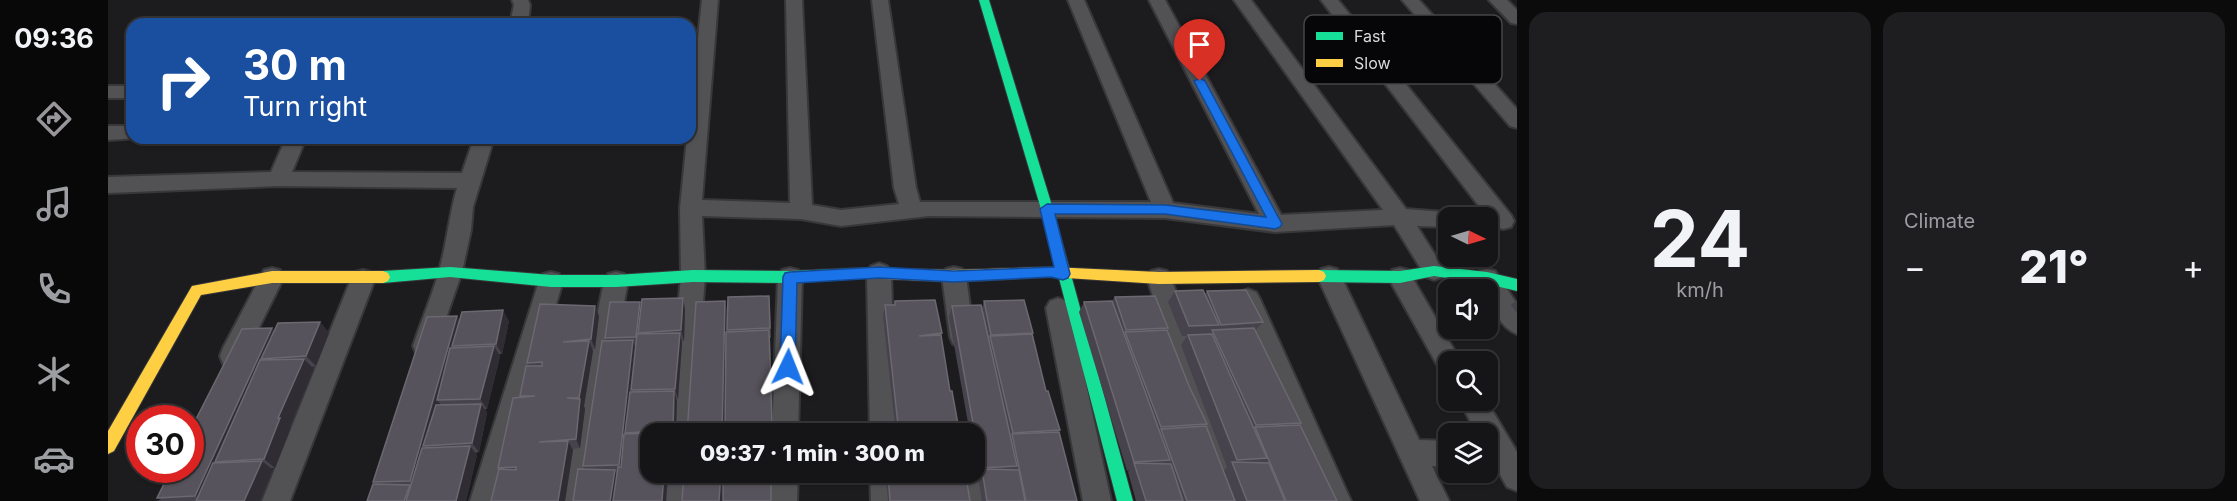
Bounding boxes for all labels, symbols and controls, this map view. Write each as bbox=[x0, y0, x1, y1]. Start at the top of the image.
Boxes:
legend bbox=[1304, 15, 1502, 84]
pin bbox=[1174, 19, 1225, 81]
text: 09:36 bbox=[14, 22, 94, 55]
text: Fast bbox=[1354, 26, 1386, 46]
icon: arrive bbox=[1183, 28, 1216, 61]
text: 30 m bbox=[243, 39, 347, 90]
icon: right bbox=[144, 42, 222, 120]
text: Slow bbox=[1354, 53, 1391, 73]
text: Turn right bbox=[243, 90, 367, 123]
icon: directions bbox=[33, 98, 75, 140]
icon: music bbox=[33, 183, 75, 225]
text: 24 bbox=[1650, 191, 1750, 286]
north arrow bbox=[1438, 207, 1498, 267]
map controls bbox=[1438, 207, 1498, 483]
text: Climate bbox=[1904, 209, 1975, 233]
text: 21° bbox=[2019, 239, 2089, 294]
text: − bbox=[1904, 247, 1926, 287]
text: + bbox=[2182, 247, 2204, 287]
icon: phone bbox=[33, 268, 75, 310]
text: km/h bbox=[1676, 278, 1724, 302]
button: sound bbox=[1438, 279, 1498, 339]
position arrow bbox=[756, 335, 820, 399]
button: search bbox=[1438, 351, 1498, 411]
icon: climate bbox=[33, 353, 75, 395]
speed limit sign: 30 bbox=[126, 405, 204, 483]
button: layers bbox=[1438, 423, 1498, 483]
icon: car bbox=[33, 438, 75, 480]
text: 09:37 · 1 min · 300 m bbox=[700, 440, 925, 466]

